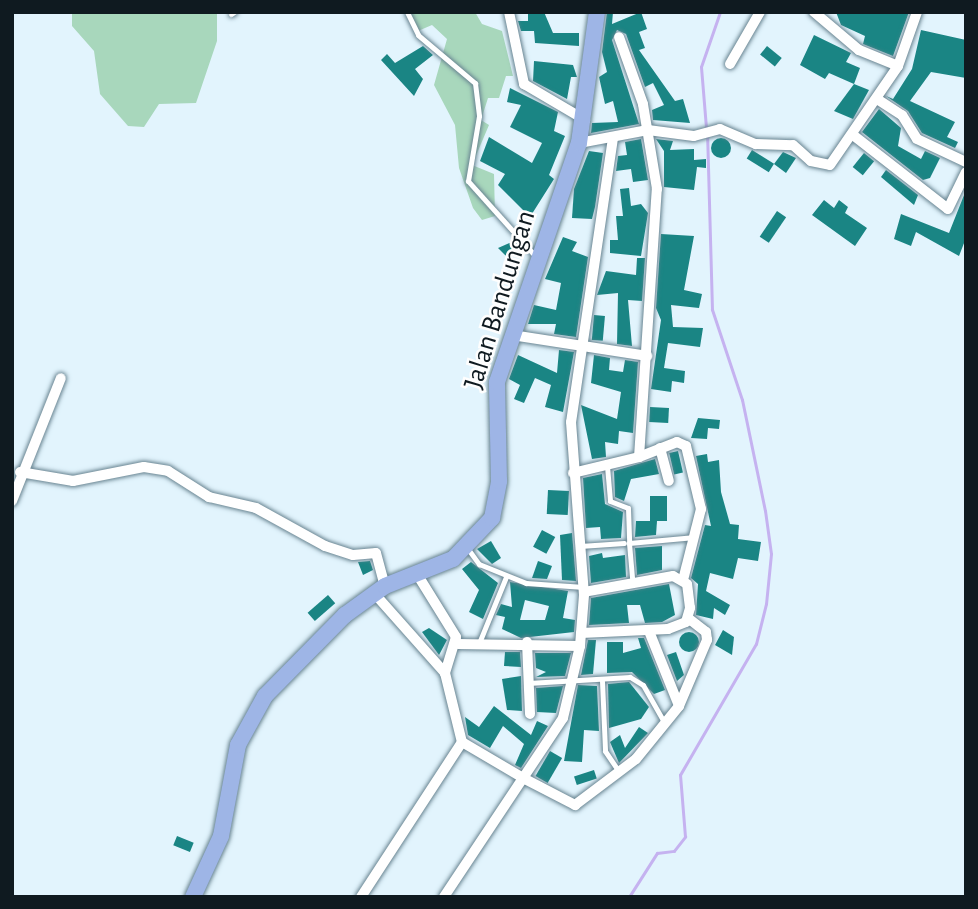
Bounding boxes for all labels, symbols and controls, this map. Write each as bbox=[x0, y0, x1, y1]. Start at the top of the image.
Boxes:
street label: Jalan Bandungan bbox=[457, 207, 543, 393]

